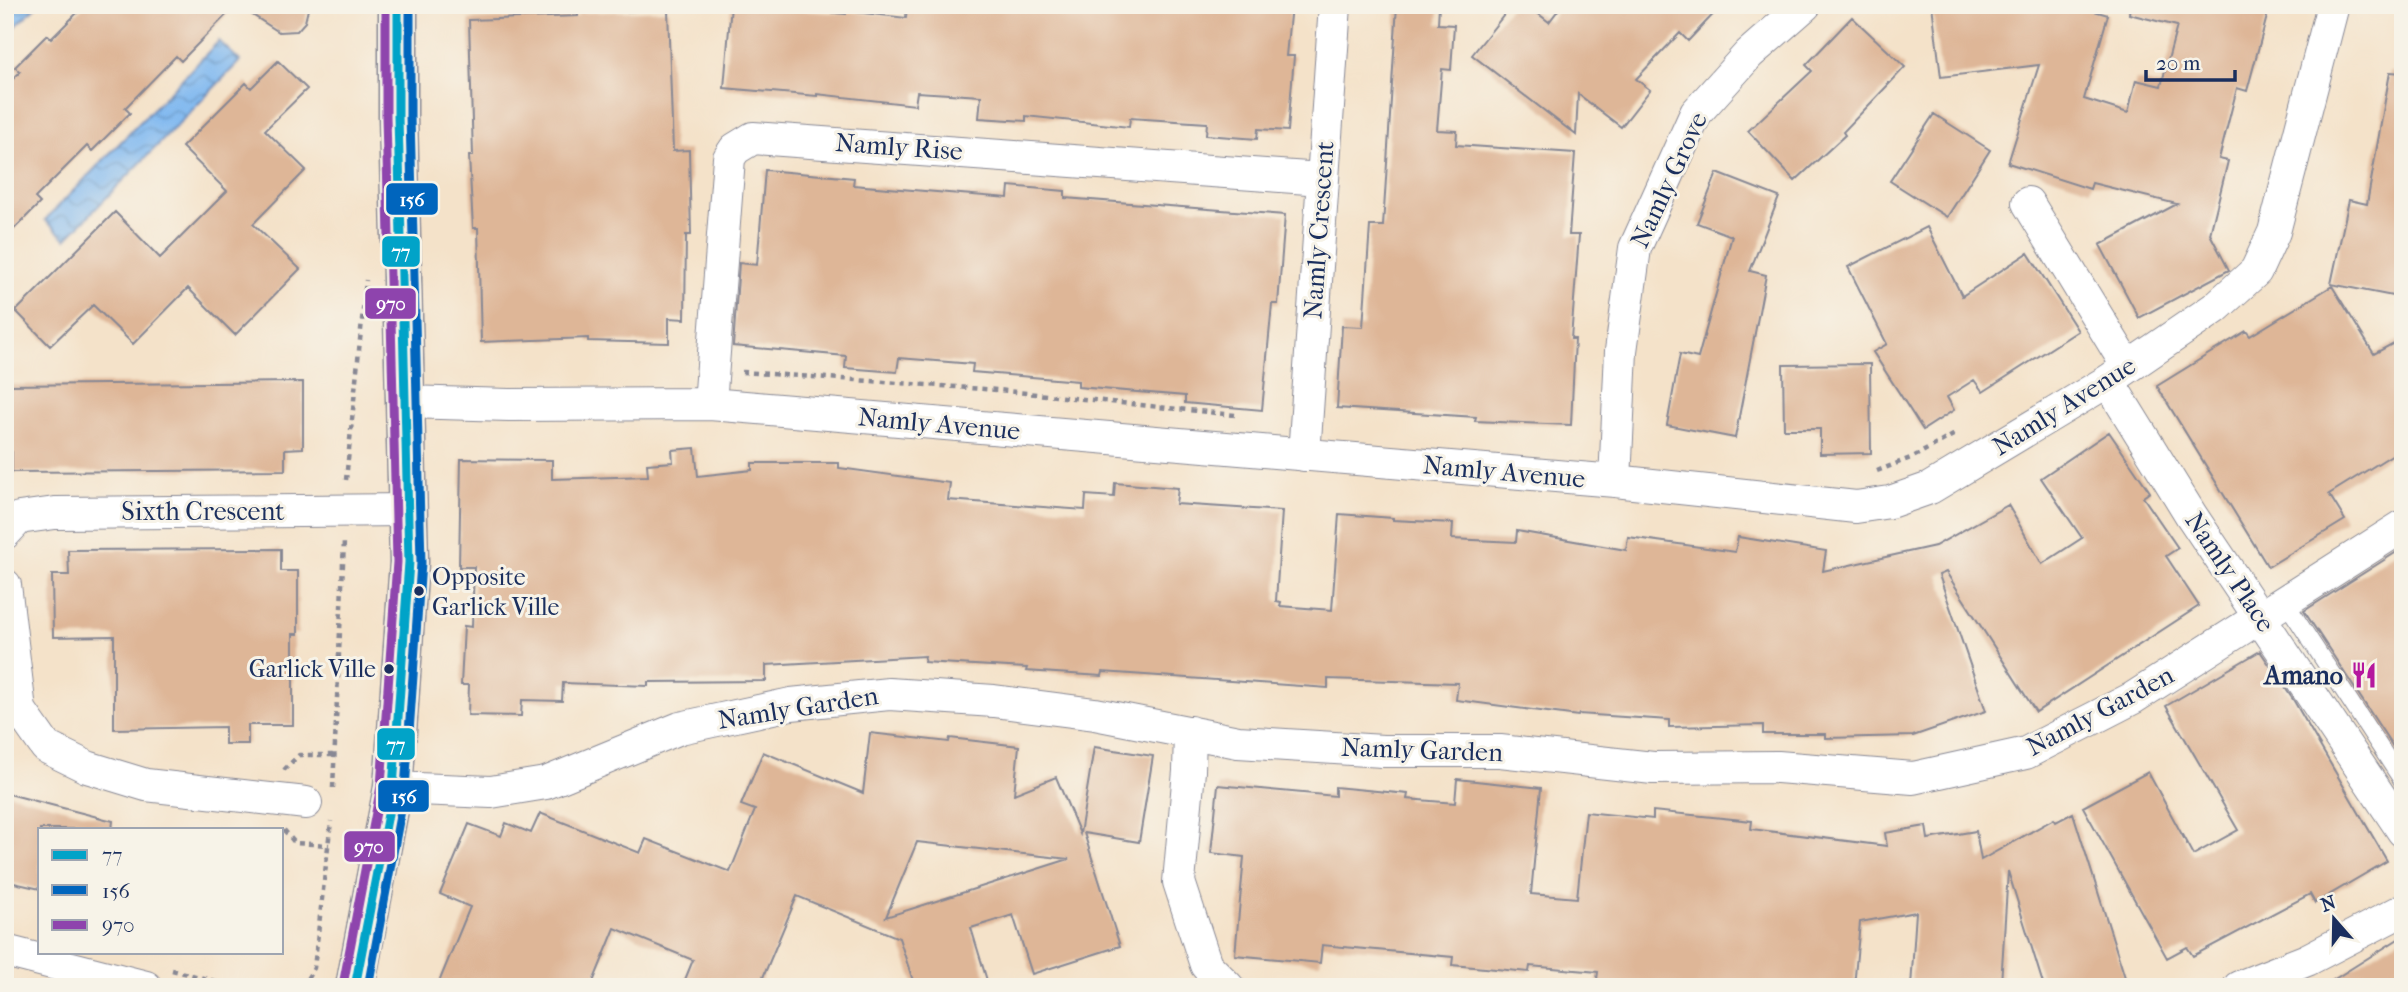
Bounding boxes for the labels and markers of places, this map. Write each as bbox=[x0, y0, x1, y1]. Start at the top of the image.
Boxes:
place label: Opposite Garlick Ville bbox=[432, 563, 559, 621]
marker: Opposite Garlick Ville bbox=[412, 584, 426, 598]
place label: Garlick Ville bbox=[249, 655, 376, 683]
place label: Amano bbox=[2262, 660, 2343, 691]
restaurant icon: Amano bbox=[2349, 660, 2379, 690]
marker: Garlick Ville bbox=[382, 662, 396, 676]

